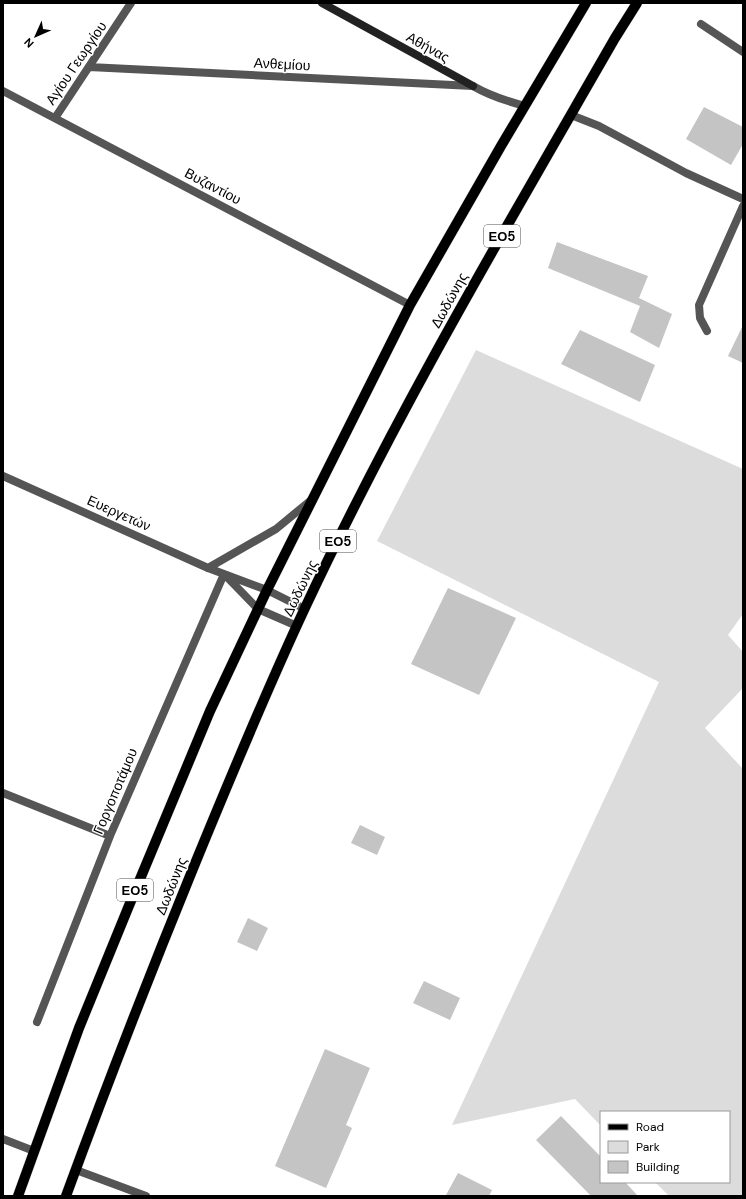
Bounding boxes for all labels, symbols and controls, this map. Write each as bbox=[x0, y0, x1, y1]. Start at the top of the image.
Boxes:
north arrow bbox=[16, 16, 56, 56]
street label: Αγίου Γεωργίου bbox=[41, 18, 111, 108]
street label: Αθήνας bbox=[403, 28, 453, 66]
text: N bbox=[21, 35, 37, 51]
street label: Ανθεμίου bbox=[253, 54, 311, 74]
street label: Βυζαντίου bbox=[182, 164, 244, 208]
road number: ΕΟ5 bbox=[484, 225, 520, 247]
street label: Δωδώνης bbox=[426, 269, 472, 331]
street label: Ευεργετών bbox=[84, 491, 154, 535]
road number: ΕΟ5 bbox=[320, 530, 356, 552]
street label: Δωδώνης bbox=[279, 557, 321, 619]
street label: Γοργοποτάμου bbox=[89, 745, 141, 837]
street label: Δωδώνης bbox=[151, 854, 191, 917]
road number: ΕΟ5 bbox=[117, 879, 153, 901]
legend bbox=[600, 1111, 730, 1183]
text: Road bbox=[636, 1119, 664, 1135]
text: Park bbox=[636, 1139, 660, 1155]
text: Building bbox=[636, 1159, 680, 1175]

